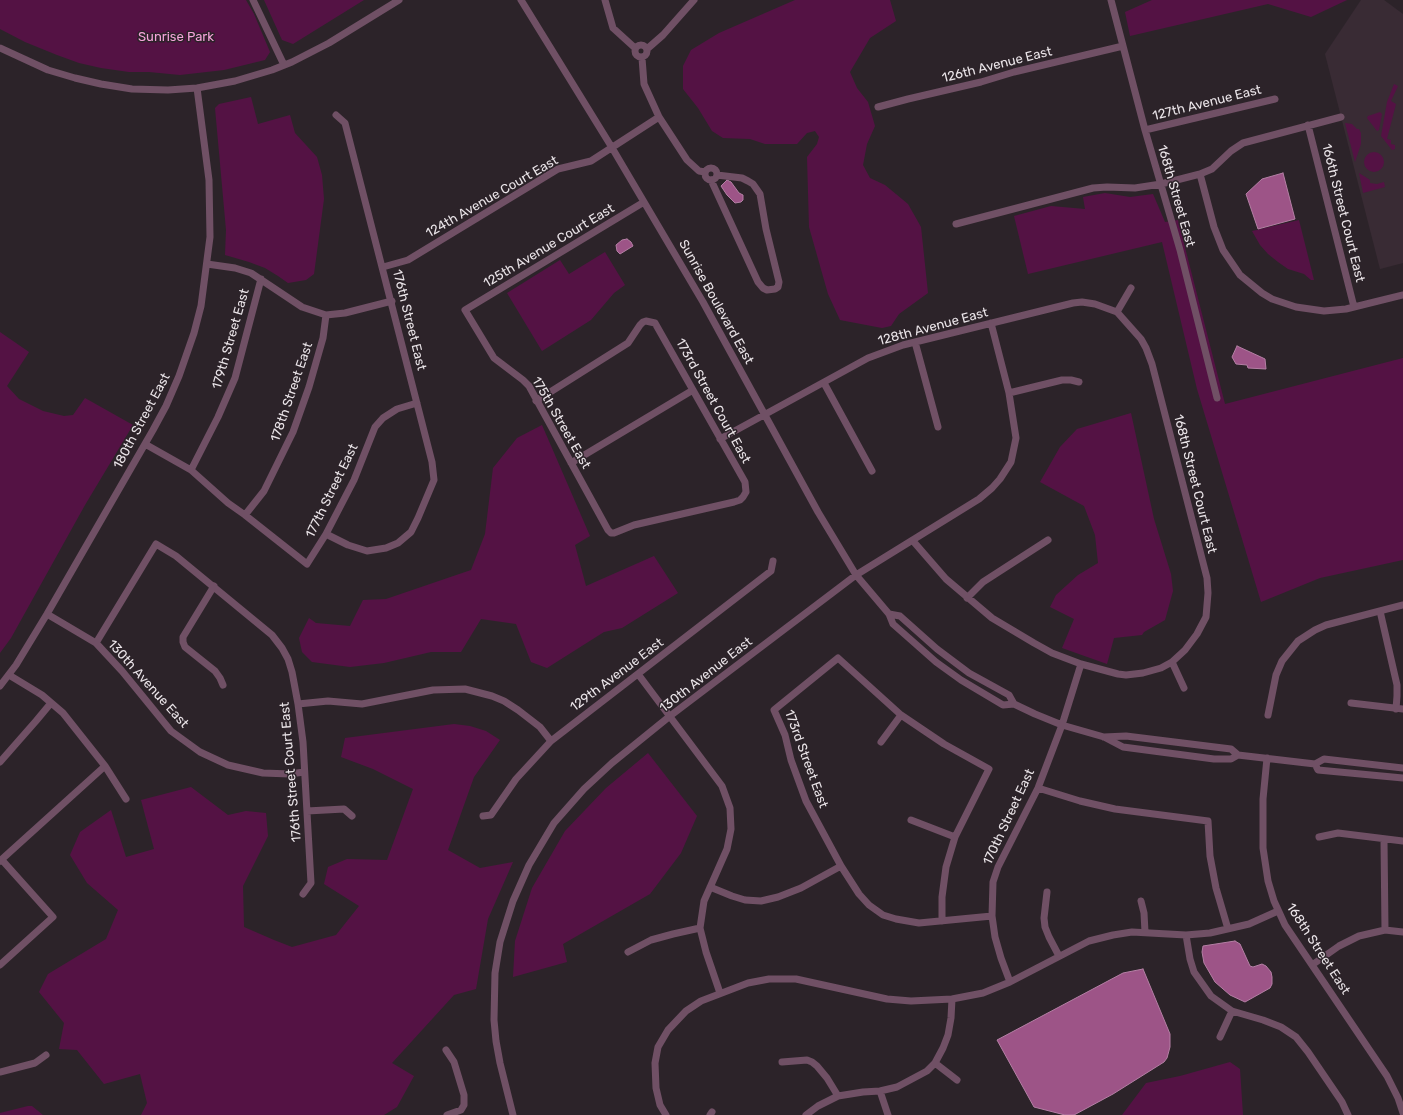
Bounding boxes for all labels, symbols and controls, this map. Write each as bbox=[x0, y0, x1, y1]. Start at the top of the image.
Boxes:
park label: Sunrise Park bbox=[138, 29, 214, 45]
street label: 126th Avenue East bbox=[940, 44, 1054, 86]
street label: 127th Avenue East bbox=[1151, 82, 1263, 124]
street label: 166th Street Court East bbox=[1318, 142, 1368, 284]
street label: 168th Street East bbox=[1154, 143, 1198, 249]
street label: 124th Avenue Court East bbox=[423, 153, 561, 241]
street label: 125th Avenue Court East bbox=[481, 201, 617, 291]
street label: Sunrise Boulevard East bbox=[675, 237, 757, 367]
street label: 176th Street East bbox=[389, 268, 429, 372]
street label: 179th Street East bbox=[209, 287, 253, 391]
street label: 128th Avenue East bbox=[876, 305, 990, 349]
street label: 173rd Street Court East bbox=[672, 336, 754, 466]
street label: 178th Street East bbox=[268, 340, 316, 444]
street label: 180th Street East bbox=[110, 371, 174, 471]
street label: 175th Street East bbox=[528, 374, 594, 472]
street label: 168th Street Court East bbox=[1170, 413, 1220, 555]
street label: 177th Street East bbox=[302, 441, 362, 541]
street label: 130th Avenue East bbox=[657, 634, 755, 716]
street label: 129th Avenue East bbox=[567, 635, 667, 715]
street label: 130th Avenue East bbox=[104, 637, 192, 731]
street label: 176th Street Court East bbox=[277, 701, 305, 843]
street label: 173rd Street East bbox=[781, 708, 831, 810]
street label: 170th Street East bbox=[980, 766, 1038, 868]
street label: 168th Street East bbox=[1283, 901, 1353, 997]

